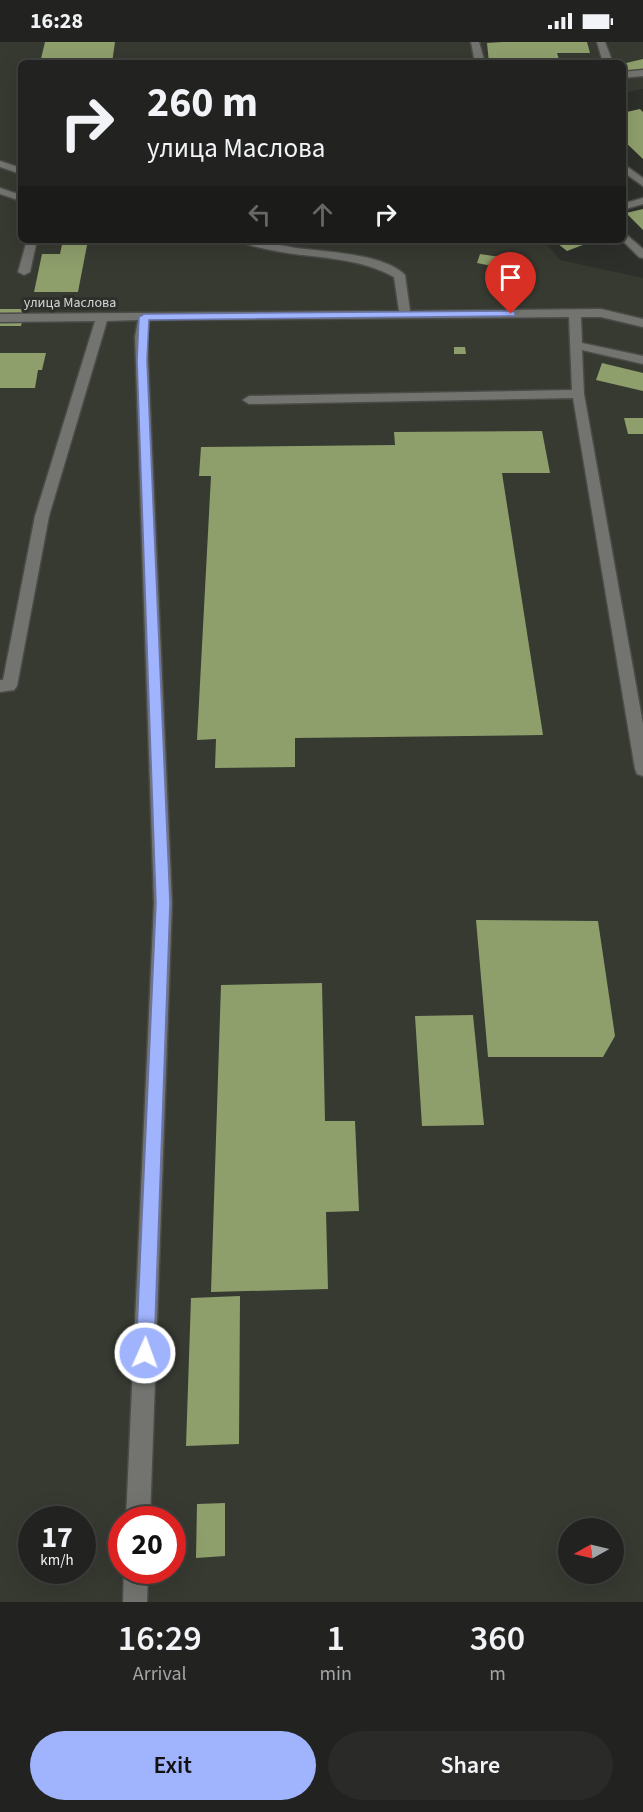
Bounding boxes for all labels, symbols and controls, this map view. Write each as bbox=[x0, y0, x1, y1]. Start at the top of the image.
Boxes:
text: 16:28 bbox=[30, 5, 83, 37]
text: 260 m bbox=[147, 73, 258, 133]
icon: right bbox=[48, 84, 126, 162]
text: улица Маслова bbox=[147, 129, 325, 168]
icon: left bbox=[243, 198, 276, 231]
icon: ahead bbox=[306, 198, 339, 231]
icon: right bbox=[369, 198, 402, 231]
pin bbox=[485, 252, 536, 314]
icon: arrive bbox=[494, 261, 527, 294]
street label: улица Маслова bbox=[24, 293, 116, 313]
position arrow bbox=[113, 1321, 177, 1385]
speed limit sign: 20 bbox=[108, 1506, 186, 1584]
text: 17 bbox=[41, 1516, 73, 1559]
north arrow bbox=[558, 1518, 624, 1584]
map controls bbox=[558, 1518, 624, 1584]
text: km/h bbox=[40, 1550, 74, 1571]
text: 16:29 bbox=[118, 1613, 202, 1664]
text: 1 bbox=[326, 1613, 345, 1664]
text: 360 bbox=[470, 1613, 525, 1664]
text: Arrival bbox=[133, 1660, 187, 1688]
text: min bbox=[319, 1660, 352, 1688]
text: m bbox=[489, 1660, 506, 1688]
button: Exit bbox=[30, 1731, 316, 1800]
button: Share bbox=[328, 1731, 613, 1800]

